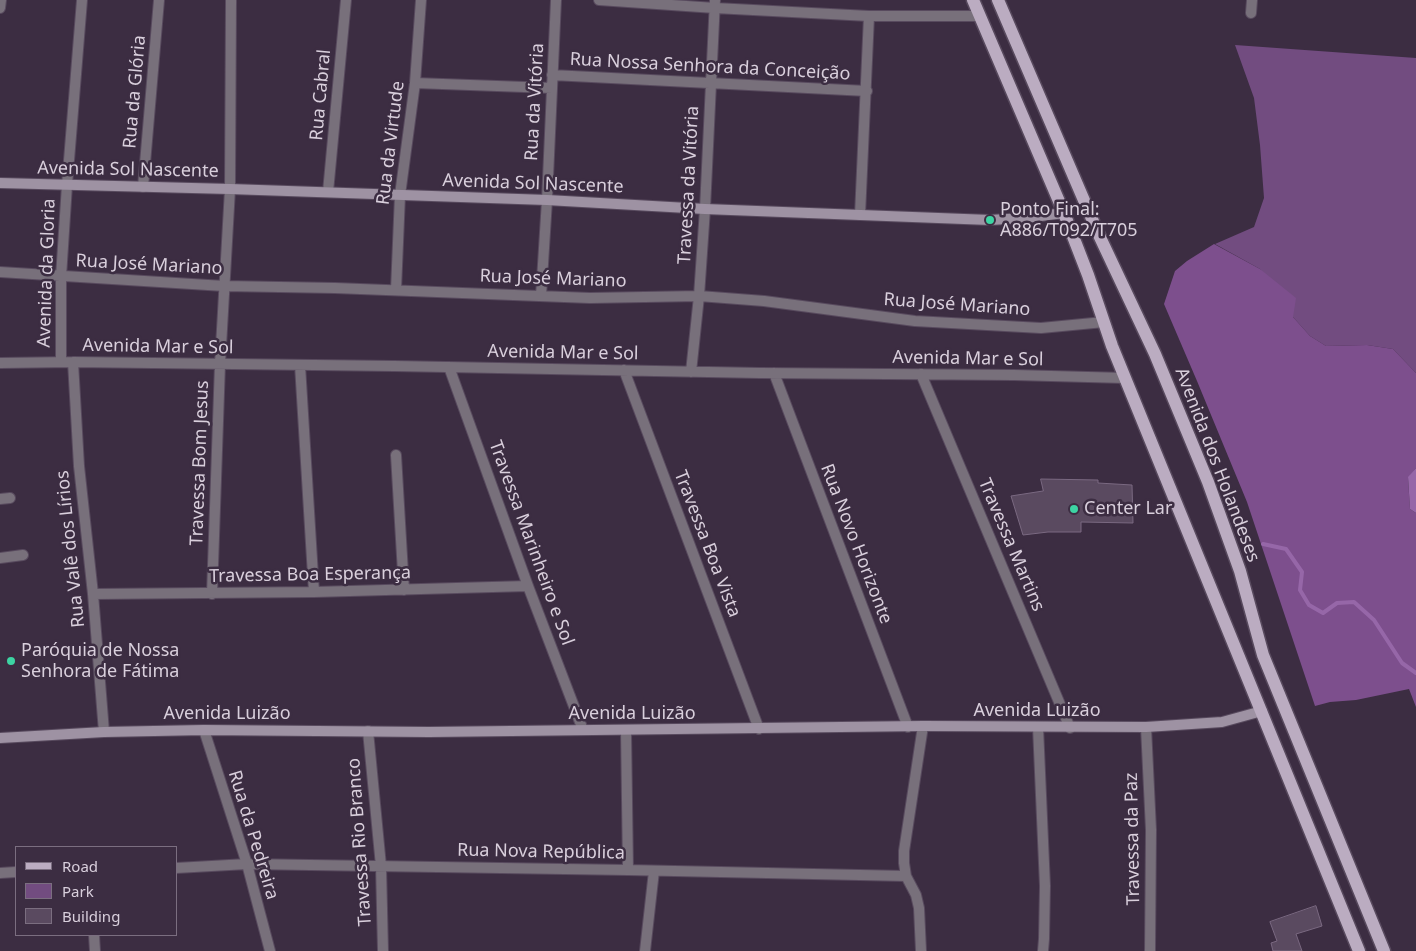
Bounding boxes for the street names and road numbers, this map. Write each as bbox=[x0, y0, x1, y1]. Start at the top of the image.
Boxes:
street label: Rua da Glória bbox=[119, 34, 151, 150]
street label: Rua da Vitória bbox=[521, 43, 549, 161]
street label: Rua Cabral bbox=[306, 49, 336, 141]
street label: Rua Nossa Senhora da Conceição bbox=[569, 49, 851, 85]
street label: Rua da Virtude bbox=[373, 80, 409, 206]
street label: Travessa da Vitória bbox=[674, 105, 704, 265]
street label: Avenida Sol Nascente bbox=[37, 158, 219, 182]
street label: Avenida Sol Nascente bbox=[442, 170, 624, 198]
street label: Avenida da Gloria bbox=[34, 198, 60, 348]
street label: Rua José Mariano bbox=[75, 250, 223, 280]
street label: Rua José Mariano bbox=[479, 266, 627, 292]
street label: Rua José Mariano bbox=[883, 289, 1031, 321]
street label: Avenida Mar e Sol bbox=[82, 335, 234, 359]
street label: Avenida Mar e Sol bbox=[487, 341, 639, 365]
street label: Avenida Mar e Sol bbox=[892, 347, 1044, 371]
street label: Avenida dos Holandeses bbox=[1170, 365, 1264, 565]
street label: Travessa Bom Jesus bbox=[186, 380, 214, 546]
street label: Travessa Marinheiro e Sol bbox=[484, 438, 578, 648]
street label: Rua Novo Horizonte bbox=[816, 461, 896, 627]
street label: Travessa Boa Vista bbox=[669, 467, 745, 621]
street label: Rua Valê dos Lírios bbox=[52, 469, 90, 629]
street label: Travessa Martins bbox=[973, 475, 1049, 615]
street label: Travessa Boa Esperança bbox=[209, 562, 411, 588]
street label: Avenida Luizão bbox=[973, 700, 1101, 722]
street label: Avenida Luizão bbox=[163, 703, 291, 725]
street label: Avenida Luizão bbox=[568, 703, 696, 725]
street label: Travessa Rio Branco bbox=[343, 757, 377, 927]
street label: Rua da Pedreira bbox=[223, 768, 283, 902]
street label: Travessa da Paz bbox=[1121, 772, 1145, 906]
street label: Rua Nova República bbox=[457, 840, 625, 864]

